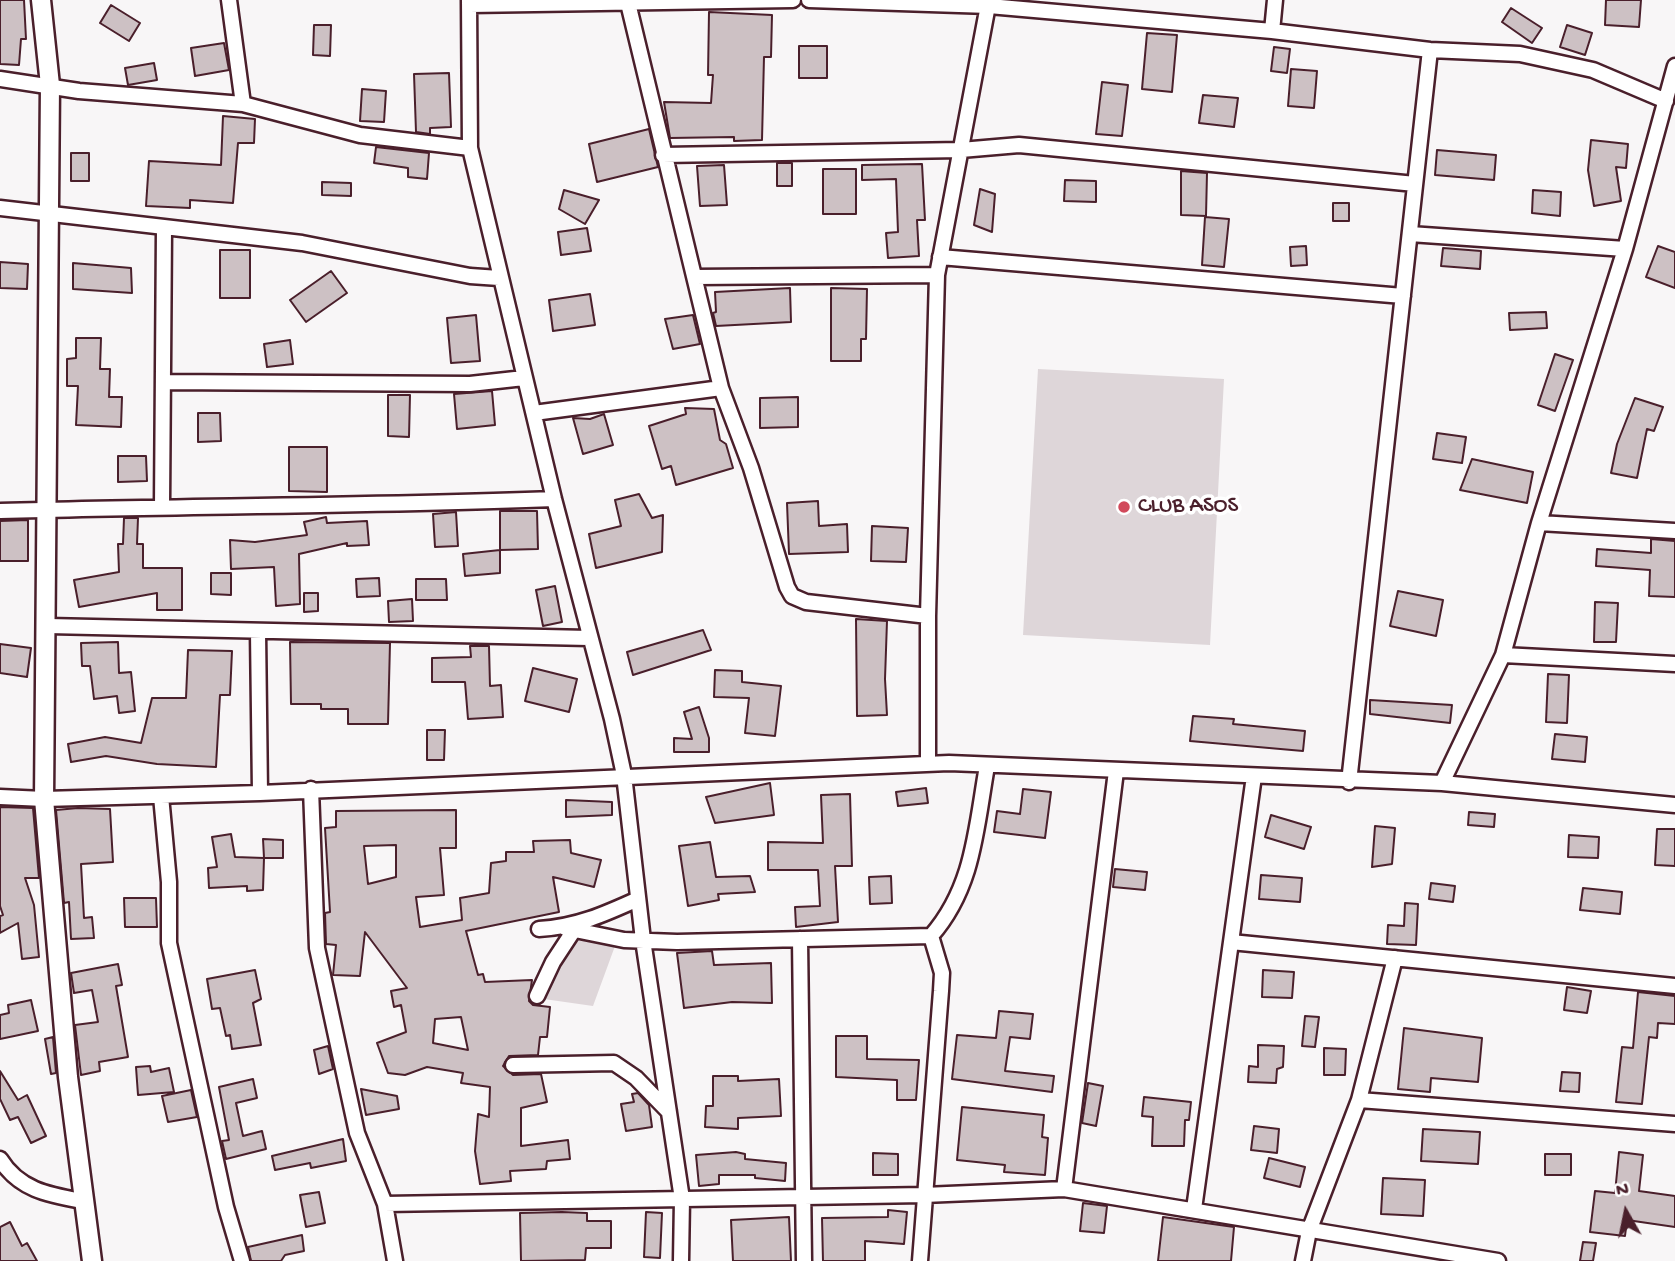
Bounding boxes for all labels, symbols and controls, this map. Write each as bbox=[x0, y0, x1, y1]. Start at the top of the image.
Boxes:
place label: CLUB ASOS bbox=[1138, 493, 1238, 521]
marker: CLUB ASOS bbox=[1116, 499, 1132, 515]
north arrow bbox=[1591, 1177, 1661, 1247]
text: N bbox=[1615, 1178, 1631, 1203]

